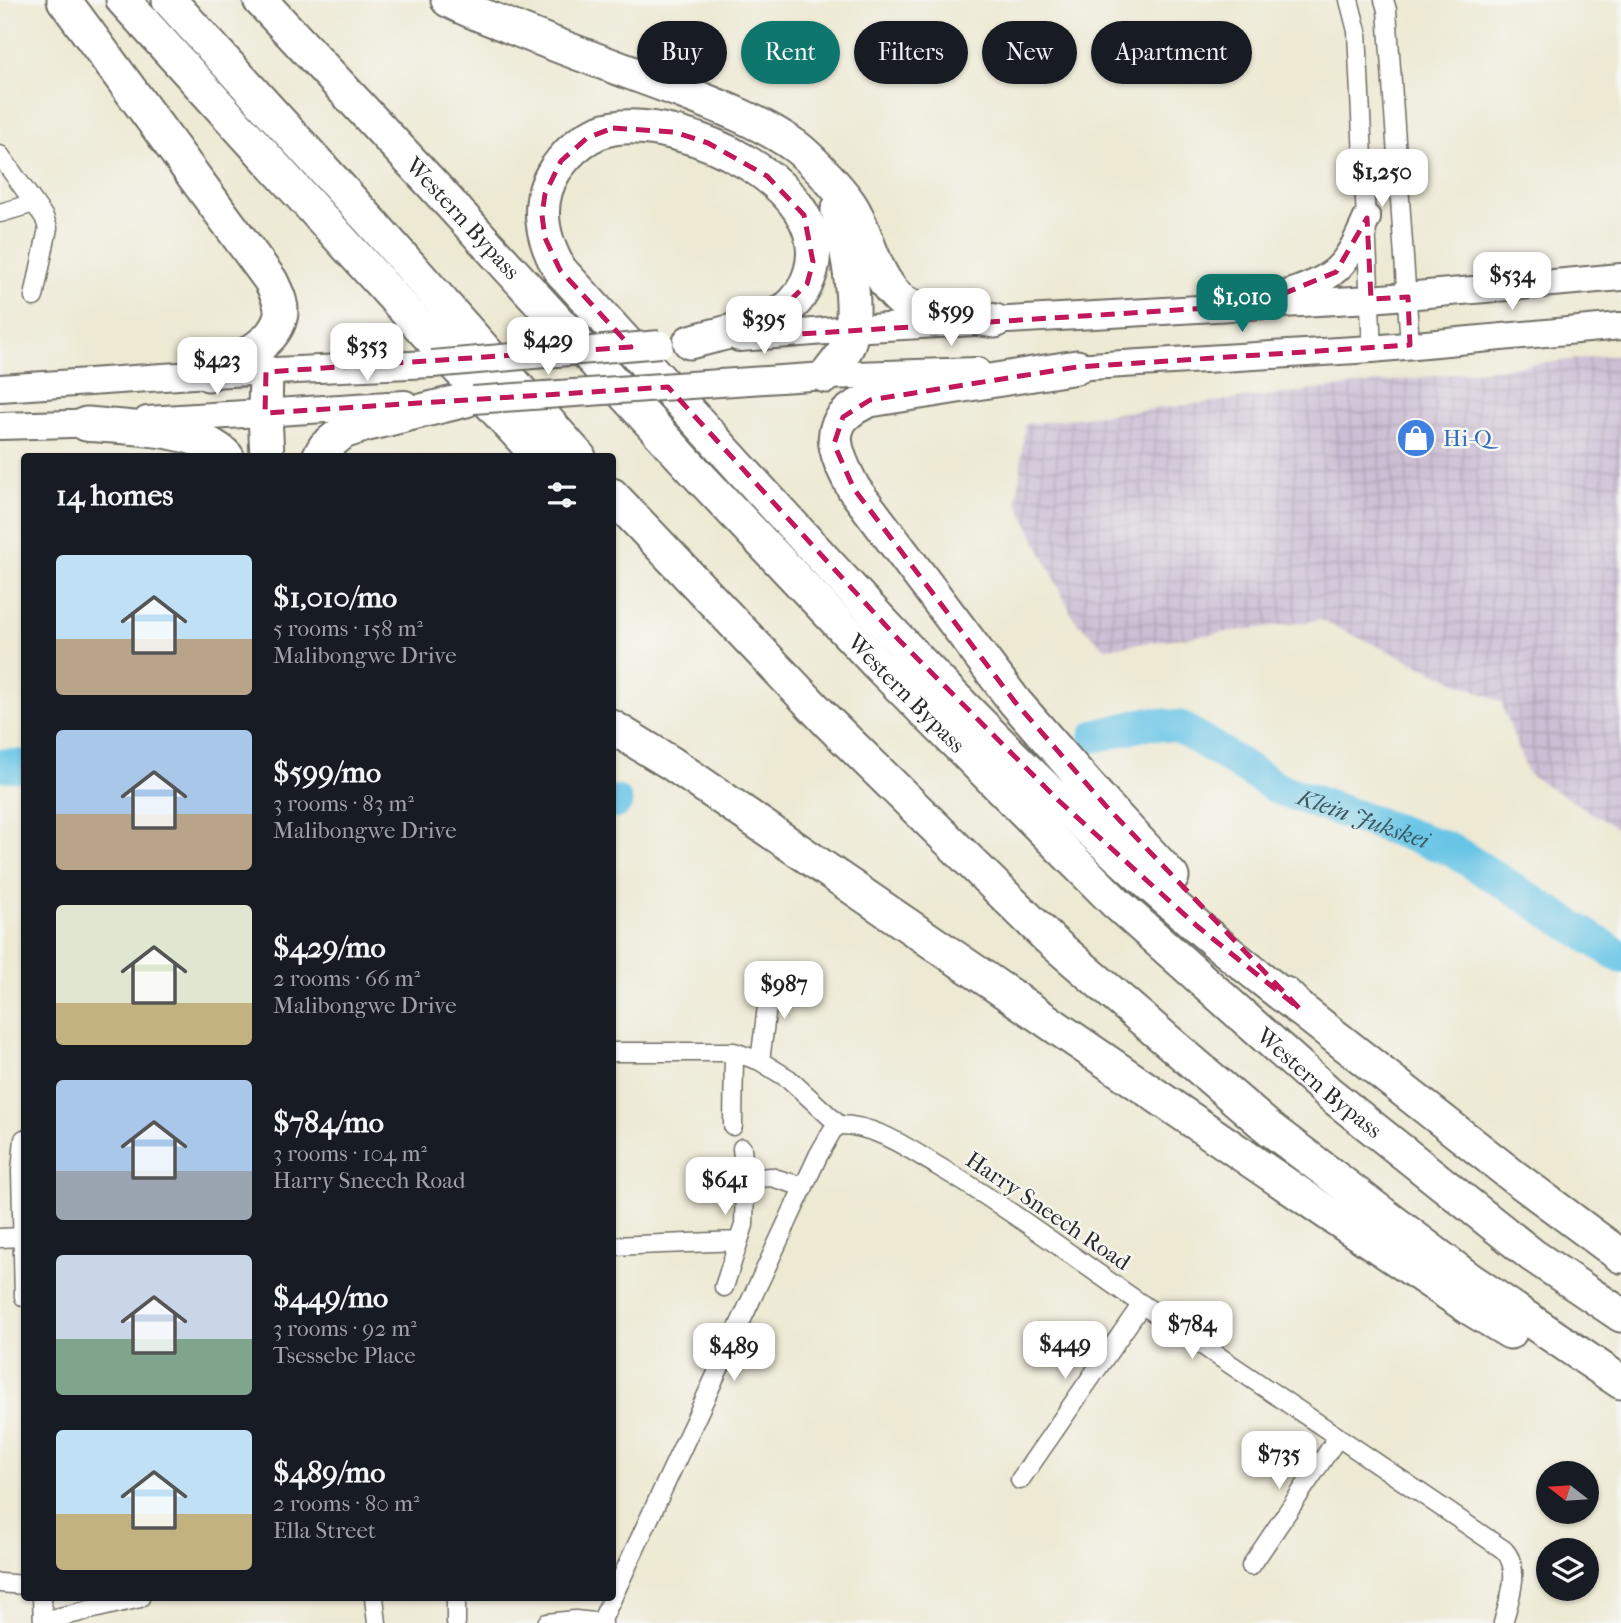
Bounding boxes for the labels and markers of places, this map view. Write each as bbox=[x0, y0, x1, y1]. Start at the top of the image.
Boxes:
pin: $1,250 bbox=[1325, 150, 1439, 209]
pin: $534 bbox=[1471, 252, 1553, 312]
pin: $1,010 bbox=[1185, 274, 1299, 334]
pin: $599 bbox=[910, 288, 992, 348]
pin: $395 bbox=[723, 296, 805, 356]
pin: $429 bbox=[507, 318, 589, 377]
pin: $353 bbox=[326, 324, 408, 383]
pin: $423 bbox=[176, 338, 258, 397]
shop icon: Hi-Q bbox=[1395, 417, 1437, 459]
place label: Hi-Q bbox=[1443, 425, 1499, 452]
pin: $987 bbox=[743, 962, 825, 1021]
pin: $641 bbox=[684, 1158, 766, 1217]
pin: $784 bbox=[1151, 1302, 1233, 1361]
pin: $449 bbox=[1024, 1322, 1106, 1381]
pin: $489 bbox=[693, 1324, 775, 1383]
pin: $735 bbox=[1238, 1432, 1320, 1491]

